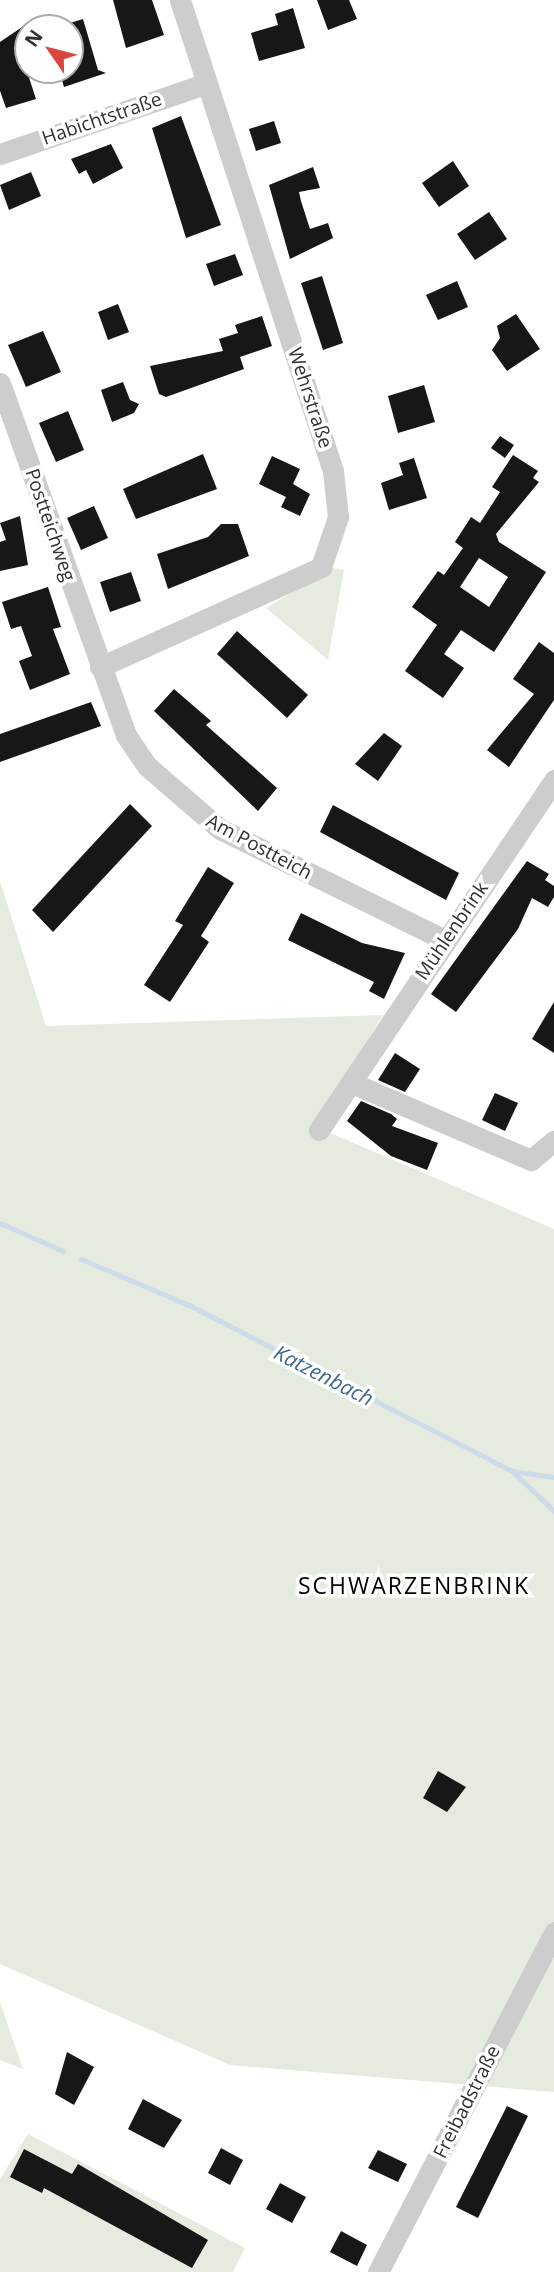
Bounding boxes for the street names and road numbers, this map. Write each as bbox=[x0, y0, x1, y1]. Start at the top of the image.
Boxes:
street label: Habichtstraße bbox=[39, 88, 165, 150]
street label: Wehrstraße bbox=[283, 345, 337, 451]
street label: Postteichweg bbox=[20, 466, 80, 584]
street label: Am Postteich bbox=[202, 810, 316, 884]
street label: Mühlenbrink bbox=[411, 878, 493, 984]
street label: Freibadstraße bbox=[429, 2042, 505, 2162]

